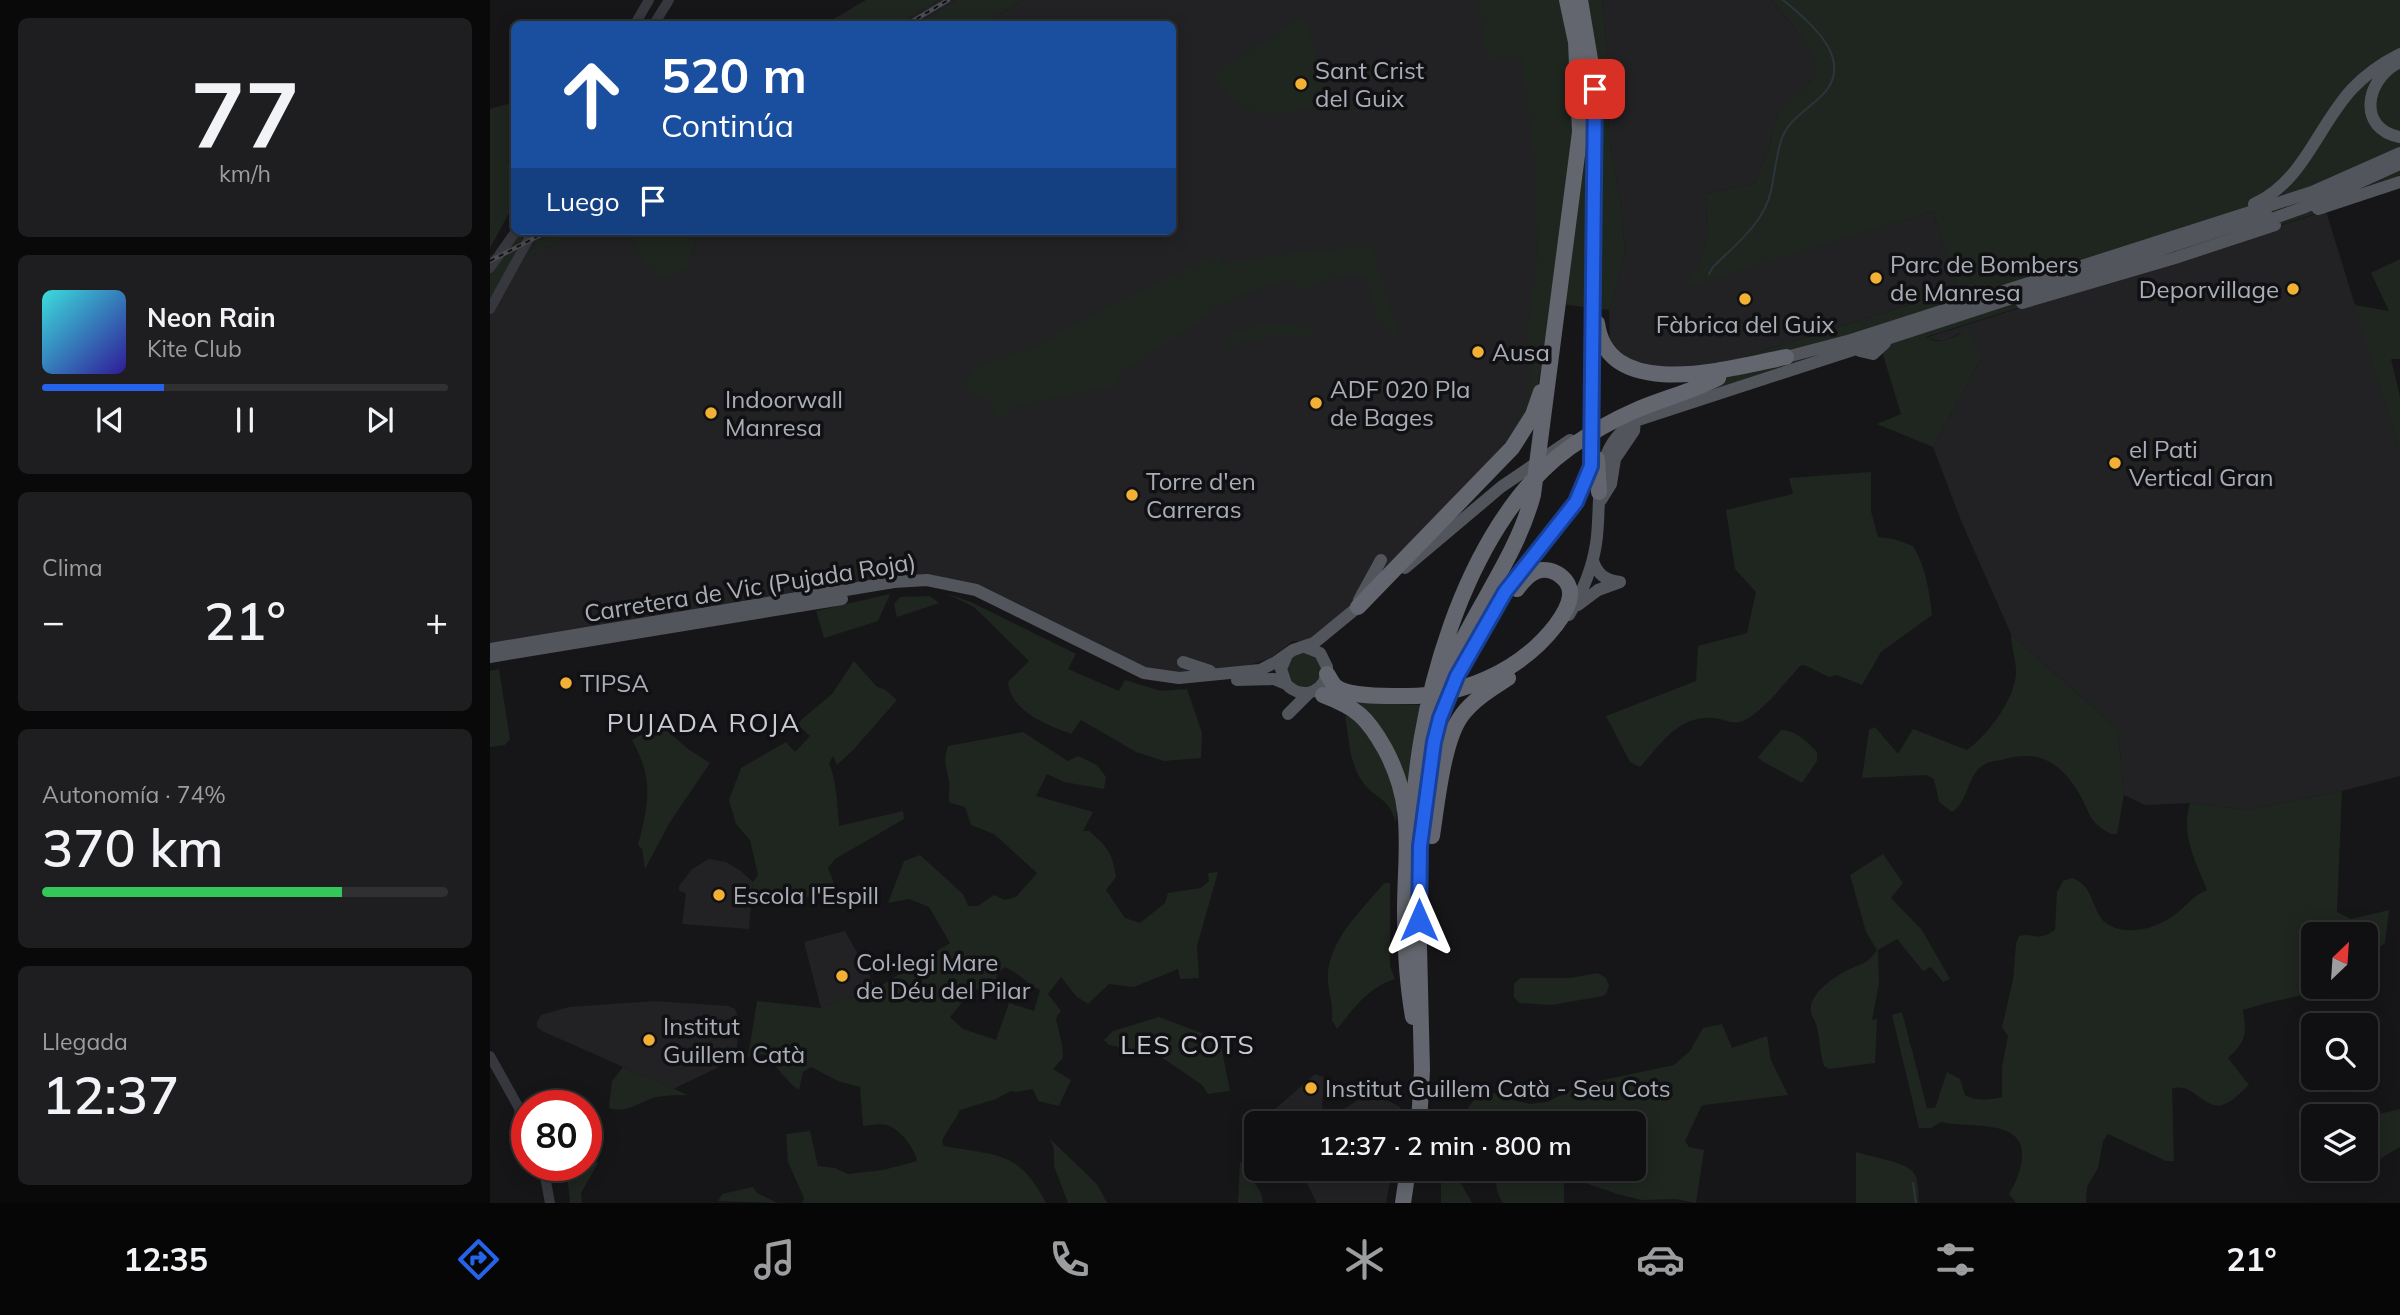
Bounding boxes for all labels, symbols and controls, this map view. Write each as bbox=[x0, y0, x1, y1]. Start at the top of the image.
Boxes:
text: 520 m bbox=[661, 44, 807, 105]
icon: ahead bbox=[546, 49, 637, 140]
place label: Sant Crist del Guix bbox=[1315, 55, 1424, 113]
text: 77 bbox=[190, 56, 300, 170]
pin bbox=[1565, 59, 1625, 119]
icon: arrive bbox=[1576, 70, 1614, 108]
marker: Sant Crist del Guix bbox=[1293, 76, 1309, 92]
text: Continúa bbox=[661, 105, 794, 145]
text: km/h bbox=[219, 159, 271, 188]
icon: arrive bbox=[634, 182, 672, 220]
text: Luego bbox=[546, 185, 620, 218]
place label: Parc de Bombers de Manresa bbox=[1890, 249, 2079, 307]
marker: Parc de Bombers de Manresa bbox=[1868, 270, 1884, 286]
place label: Deporvillage bbox=[2139, 274, 2279, 304]
marker: Deporvillage bbox=[2285, 281, 2301, 297]
marker: Fàbrica del Guix bbox=[1737, 291, 1753, 307]
text: Neon Rain bbox=[147, 301, 276, 334]
place label: Fàbrica del Guix bbox=[1656, 309, 1834, 339]
text: Kite Club bbox=[147, 334, 242, 363]
place label: Ausa bbox=[1492, 337, 1550, 367]
marker: Ausa bbox=[1470, 344, 1486, 360]
place label: ADF 020 Pla de Bages bbox=[1330, 374, 1471, 432]
place label: Indoorwall Manresa bbox=[725, 384, 843, 442]
marker: ADF 020 Pla de Bages bbox=[1308, 395, 1324, 411]
icon: previous bbox=[91, 401, 129, 439]
icon: pause bbox=[226, 401, 264, 439]
icon: next bbox=[361, 401, 399, 439]
marker: Indoorwall Manresa bbox=[703, 405, 719, 421]
place label: el Pati Vertical Gran bbox=[2129, 434, 2274, 492]
marker: el Pati Vertical Gran bbox=[2107, 455, 2123, 471]
place label: Torre d'en Carreras bbox=[1146, 466, 1256, 524]
marker: Torre d'en Carreras bbox=[1124, 487, 1140, 503]
street label: Carretera de Vic (Pujada Roja) bbox=[582, 546, 918, 628]
text: Clima bbox=[42, 553, 103, 582]
text: 21° bbox=[204, 588, 286, 653]
text: − bbox=[42, 597, 65, 645]
text: + bbox=[425, 597, 448, 645]
place label: TIPSA bbox=[580, 668, 649, 698]
marker: TIPSA bbox=[558, 675, 574, 691]
district label: PUJADA ROJA bbox=[607, 706, 801, 739]
text: Autonomía · 74% bbox=[42, 780, 226, 809]
text: 370 km bbox=[42, 815, 223, 880]
place label: Escola l'Espill bbox=[733, 880, 879, 910]
position arrow bbox=[1382, 883, 1456, 957]
marker: Escola l'Espill bbox=[711, 887, 727, 903]
north arrow bbox=[2301, 922, 2378, 999]
map controls bbox=[2301, 922, 2378, 1181]
place label: Col·legi Mare de Déu del Pilar bbox=[856, 947, 1031, 1005]
marker: Col·legi Mare de Déu del Pilar bbox=[834, 968, 850, 984]
place label: Institut Guillem Catà bbox=[663, 1011, 805, 1069]
button: search bbox=[2301, 1013, 2378, 1090]
text: Llegada bbox=[42, 1027, 128, 1056]
district label: LES COTS bbox=[1120, 1028, 1256, 1061]
marker: Institut Guillem Catà bbox=[641, 1032, 657, 1048]
text: 12:37 bbox=[42, 1062, 179, 1127]
place label: Institut Guillem Catà - Seu Cots bbox=[1325, 1073, 1671, 1103]
marker: Institut Guillem Catà - Seu Cots bbox=[1303, 1080, 1319, 1096]
speed limit sign: 80 bbox=[511, 1090, 602, 1181]
button: layers bbox=[2301, 1104, 2378, 1181]
text: 12:37 · 2 min · 800 m bbox=[1318, 1129, 1572, 1162]
icon: directions bbox=[454, 1235, 503, 1284]
icon: music bbox=[750, 1235, 799, 1284]
icon: phone bbox=[1045, 1235, 1094, 1284]
icon: climate bbox=[1340, 1235, 1389, 1284]
icon: car bbox=[1636, 1235, 1685, 1284]
icon: filters bbox=[1931, 1235, 1980, 1284]
text: 12:35 bbox=[123, 1239, 208, 1279]
text: 21° bbox=[2226, 1239, 2277, 1279]

